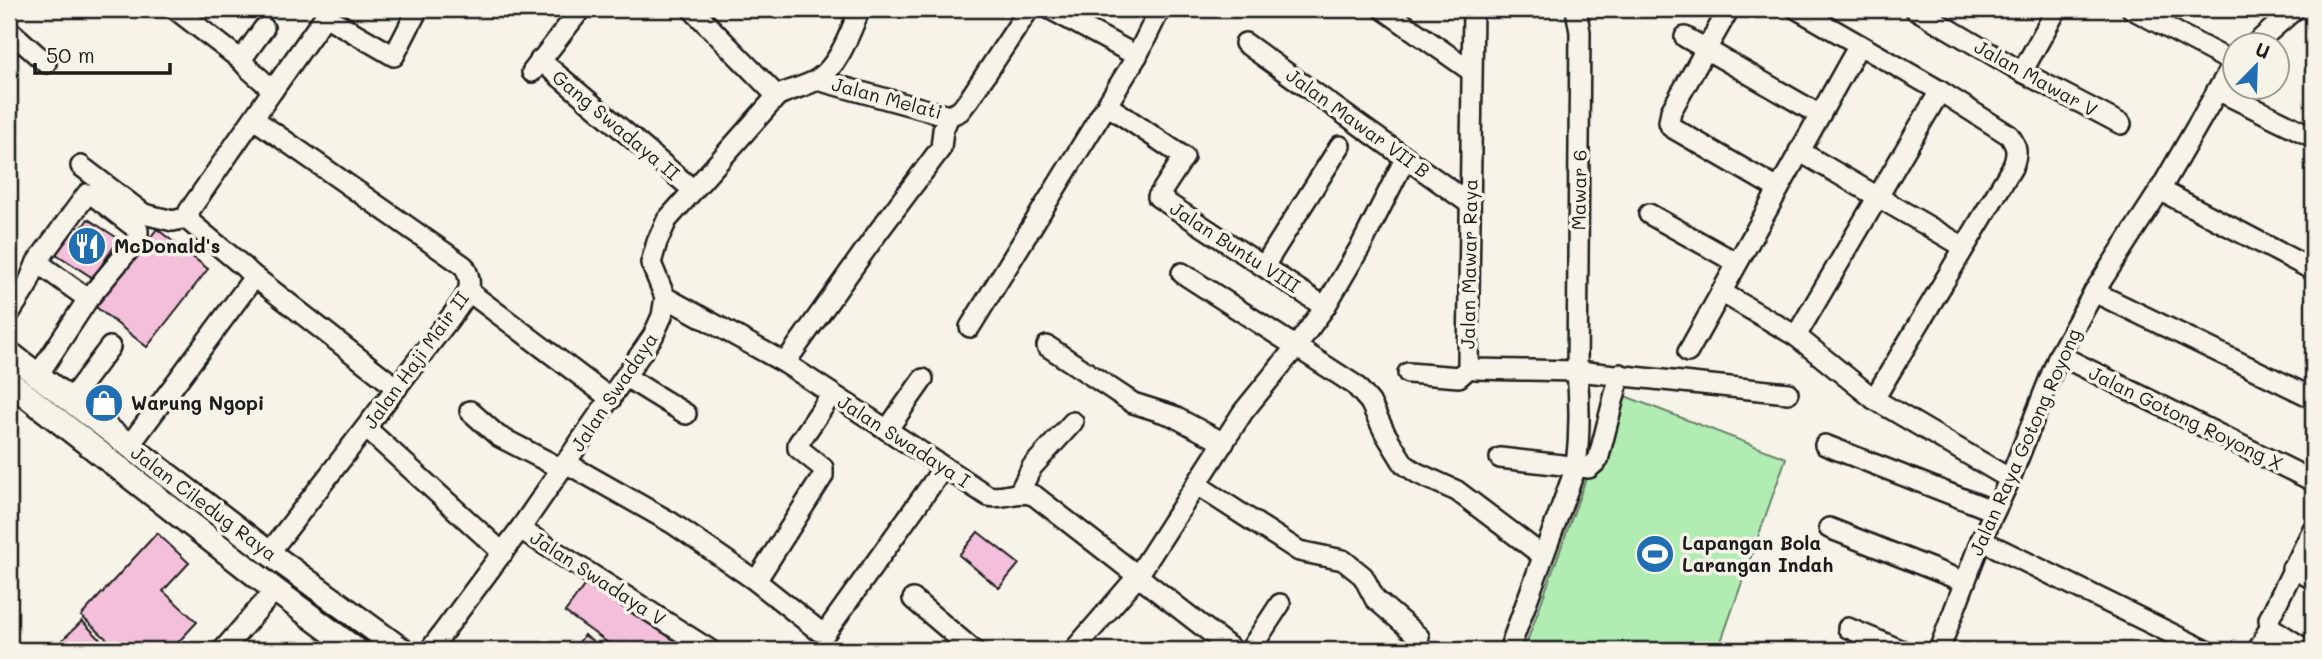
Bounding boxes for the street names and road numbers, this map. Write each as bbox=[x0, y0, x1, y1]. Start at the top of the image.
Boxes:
street label: Jalan Mawar V bbox=[1970, 33, 2102, 122]
street label: Jalan Mawar VII B bbox=[1282, 62, 1435, 183]
street label: Gang Swadaya II bbox=[547, 64, 685, 185]
street label: Jalan Melati bbox=[829, 71, 945, 124]
street label: Mawar 6 bbox=[1565, 149, 1592, 231]
street label: Jalan Mawar Raya bbox=[1455, 179, 1482, 349]
street label: Jalan Buntu VIII bbox=[1165, 195, 1305, 298]
street label: Jalan Haji Mair II bbox=[357, 286, 474, 433]
street label: Jalan Raya Gotong Royong bbox=[1963, 324, 2086, 559]
street label: Jalan Swadaya bbox=[565, 327, 663, 456]
street label: Jalan Gotong Royong X bbox=[2085, 360, 2287, 475]
street label: Jalan Swadaya I bbox=[833, 388, 975, 493]
street label: Jalan Ciledug Raya bbox=[126, 439, 282, 566]
street label: Jalan Swadaya V bbox=[526, 524, 671, 631]

